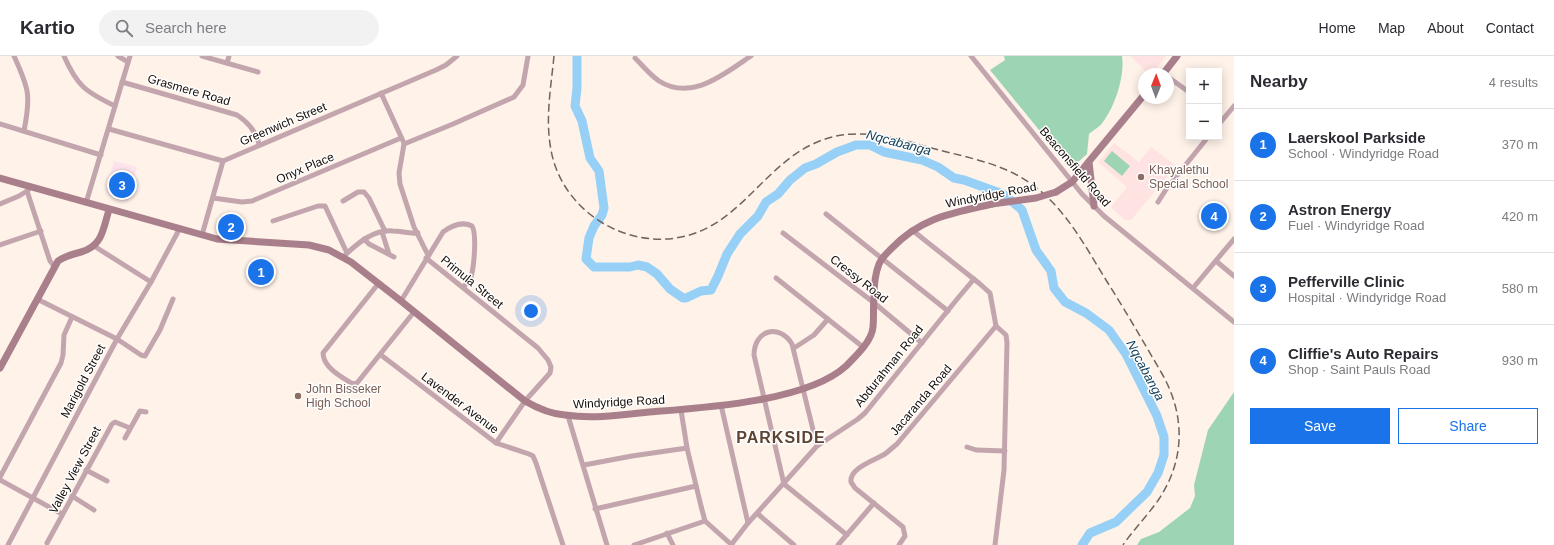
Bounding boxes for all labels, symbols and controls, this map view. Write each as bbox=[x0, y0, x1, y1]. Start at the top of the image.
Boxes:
search box bbox=[99, 10, 379, 46]
text: Kartio bbox=[20, 17, 75, 38]
icon: search bbox=[113, 17, 135, 39]
text: Search here bbox=[145, 19, 227, 36]
text: Home bbox=[1319, 20, 1356, 36]
text: Map bbox=[1378, 20, 1405, 36]
text: About bbox=[1427, 20, 1464, 36]
text: Contact bbox=[1486, 20, 1534, 36]
north arrow bbox=[1138, 68, 1174, 104]
map controls bbox=[1186, 68, 1222, 140]
button: + bbox=[1186, 68, 1222, 104]
street label: Grasmere Road bbox=[146, 72, 232, 108]
text: Nearby bbox=[1250, 72, 1308, 91]
text: 4 results bbox=[1489, 75, 1538, 90]
street label: Greenwich Street bbox=[238, 99, 329, 149]
button: − bbox=[1186, 104, 1222, 140]
street label: Beaconsfield Road bbox=[1037, 124, 1113, 210]
water label: Nqcabanga bbox=[865, 127, 933, 158]
text: Laerskool Parkside bbox=[1288, 129, 1426, 146]
text: 1 bbox=[1259, 137, 1267, 152]
text: 370 m bbox=[1502, 137, 1538, 152]
text: School · Windyridge Road bbox=[1288, 146, 1439, 161]
street label: Onyx Place bbox=[274, 149, 336, 186]
place label: Khayalethu Special School bbox=[1149, 163, 1228, 191]
pin: 3 bbox=[109, 170, 135, 200]
marker: Khayalethu Special School bbox=[1136, 172, 1146, 182]
street label: Windyridge Road bbox=[944, 179, 1038, 211]
pin: 4 bbox=[1201, 201, 1227, 231]
text: Astron Energy bbox=[1288, 201, 1391, 218]
text: 2 bbox=[1259, 209, 1267, 224]
text: 420 m bbox=[1502, 209, 1538, 224]
pin: 2 bbox=[218, 212, 244, 242]
text: Fuel · Windyridge Road bbox=[1288, 218, 1425, 233]
street label: Cressy Road bbox=[827, 252, 891, 306]
street label: Primula Street bbox=[438, 253, 506, 312]
pin: 1 bbox=[248, 257, 274, 287]
text: Pefferville Clinic bbox=[1288, 273, 1405, 290]
text: 3 bbox=[1259, 281, 1267, 296]
text: 580 m bbox=[1502, 281, 1538, 296]
text: Hospital · Windyridge Road bbox=[1288, 290, 1446, 305]
your location bbox=[521, 301, 541, 321]
street label: Abdurahman Road bbox=[852, 322, 926, 410]
water label: Nqcabanga bbox=[1123, 337, 1168, 403]
street label: Marigold Street bbox=[58, 341, 109, 420]
text: Cliffie's Auto Repairs bbox=[1288, 345, 1439, 362]
text: 4 bbox=[1259, 353, 1267, 368]
text: 930 m bbox=[1502, 353, 1538, 368]
street label: Jacaranda Road bbox=[887, 362, 955, 438]
text: Shop · Saint Pauls Road bbox=[1288, 362, 1430, 377]
street label: Lavender Avenue bbox=[419, 369, 502, 437]
place label: John Bisseker High School bbox=[306, 382, 381, 410]
marker: John Bisseker High School bbox=[293, 391, 303, 401]
street label: Windyridge Road bbox=[573, 393, 665, 411]
button: Save bbox=[1250, 408, 1390, 444]
button: Share bbox=[1398, 408, 1538, 444]
street label: Valley View Street bbox=[46, 424, 104, 516]
district label: PARKSIDE bbox=[736, 429, 826, 446]

